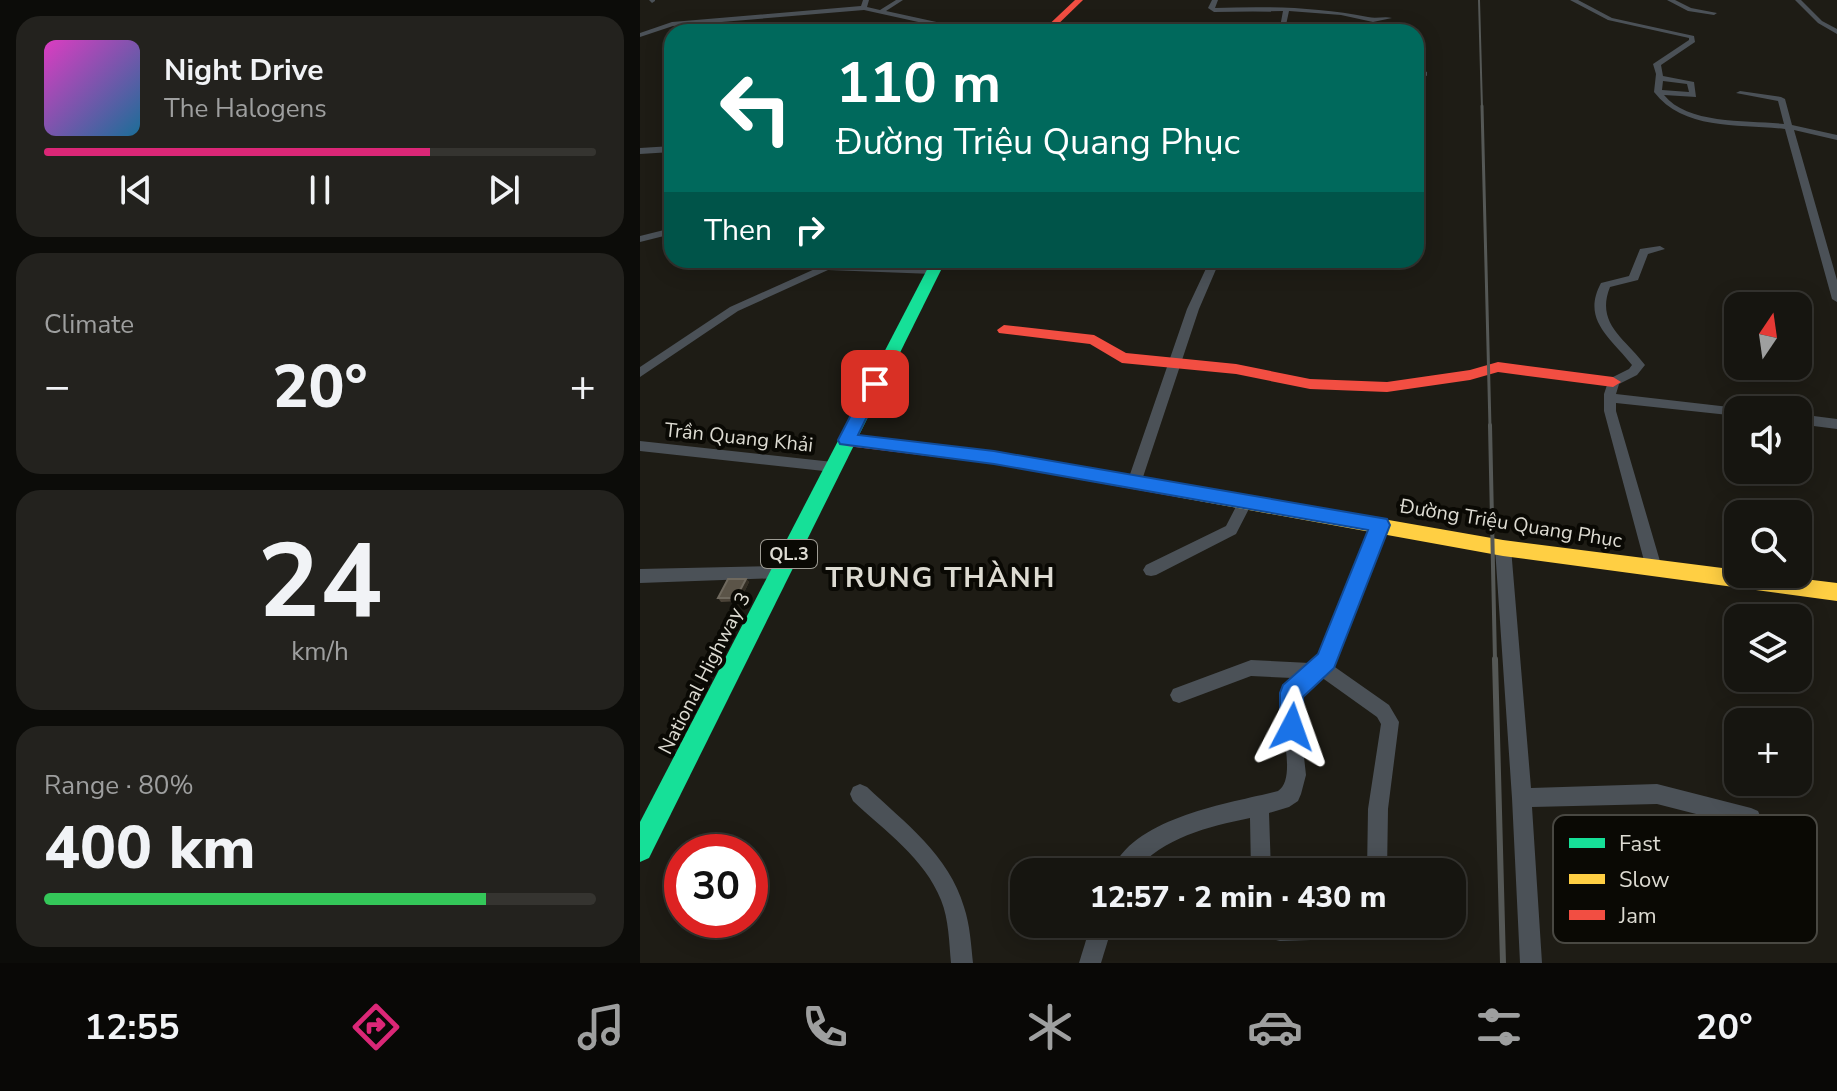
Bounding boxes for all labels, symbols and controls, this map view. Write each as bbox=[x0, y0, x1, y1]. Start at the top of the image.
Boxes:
text: 110 m bbox=[836, 45, 1001, 122]
text: Night Drive bbox=[164, 50, 323, 91]
icon: left bbox=[704, 56, 808, 160]
text: The Halogens bbox=[164, 91, 327, 126]
text: Đường Triệu Quang Phục bbox=[836, 118, 1240, 167]
icon: previous bbox=[114, 168, 158, 212]
icon: pause bbox=[298, 168, 342, 212]
icon: next bbox=[482, 168, 526, 212]
icon: right bbox=[788, 208, 832, 252]
text: Then bbox=[704, 210, 772, 251]
north arrow bbox=[1724, 292, 1812, 380]
map controls bbox=[1724, 292, 1812, 796]
text: Climate bbox=[44, 307, 134, 342]
text: 20° bbox=[272, 346, 368, 428]
pin bbox=[841, 350, 909, 418]
text: − bbox=[44, 357, 70, 417]
text: + bbox=[570, 357, 596, 417]
icon: arrive bbox=[853, 362, 897, 406]
button: sound bbox=[1724, 396, 1812, 484]
street label: Trần Quang Khải bbox=[663, 416, 815, 459]
street label: Đường Triệu Quang Phục bbox=[1397, 492, 1624, 554]
button: search bbox=[1724, 500, 1812, 588]
text: 24 bbox=[258, 511, 382, 653]
road number: QL.3 bbox=[761, 540, 817, 568]
district label: TRUNG THÀNH bbox=[826, 559, 1056, 597]
street label: National Highway 3 bbox=[652, 588, 757, 759]
button: layers bbox=[1724, 604, 1812, 692]
text: km/h bbox=[291, 634, 349, 669]
position arrow bbox=[1250, 685, 1334, 769]
button: + bbox=[1724, 708, 1812, 796]
text: Range · 80% bbox=[44, 768, 194, 803]
text: 400 km bbox=[44, 807, 256, 889]
legend bbox=[1553, 815, 1817, 943]
text: Fast bbox=[1619, 829, 1661, 859]
speed limit sign: 30 bbox=[664, 834, 768, 938]
text: Slow bbox=[1619, 865, 1670, 895]
text: 12:57 · 2 min · 430 m bbox=[1090, 877, 1386, 918]
text: Jam bbox=[1618, 901, 1657, 931]
icon: directions bbox=[348, 999, 404, 1055]
icon: music bbox=[573, 999, 629, 1055]
icon: phone bbox=[797, 999, 853, 1055]
icon: climate bbox=[1022, 999, 1078, 1055]
icon: car bbox=[1247, 999, 1303, 1055]
icon: filters bbox=[1471, 999, 1527, 1055]
text: 12:55 bbox=[84, 1003, 180, 1052]
text: 20° bbox=[1696, 1003, 1753, 1052]

